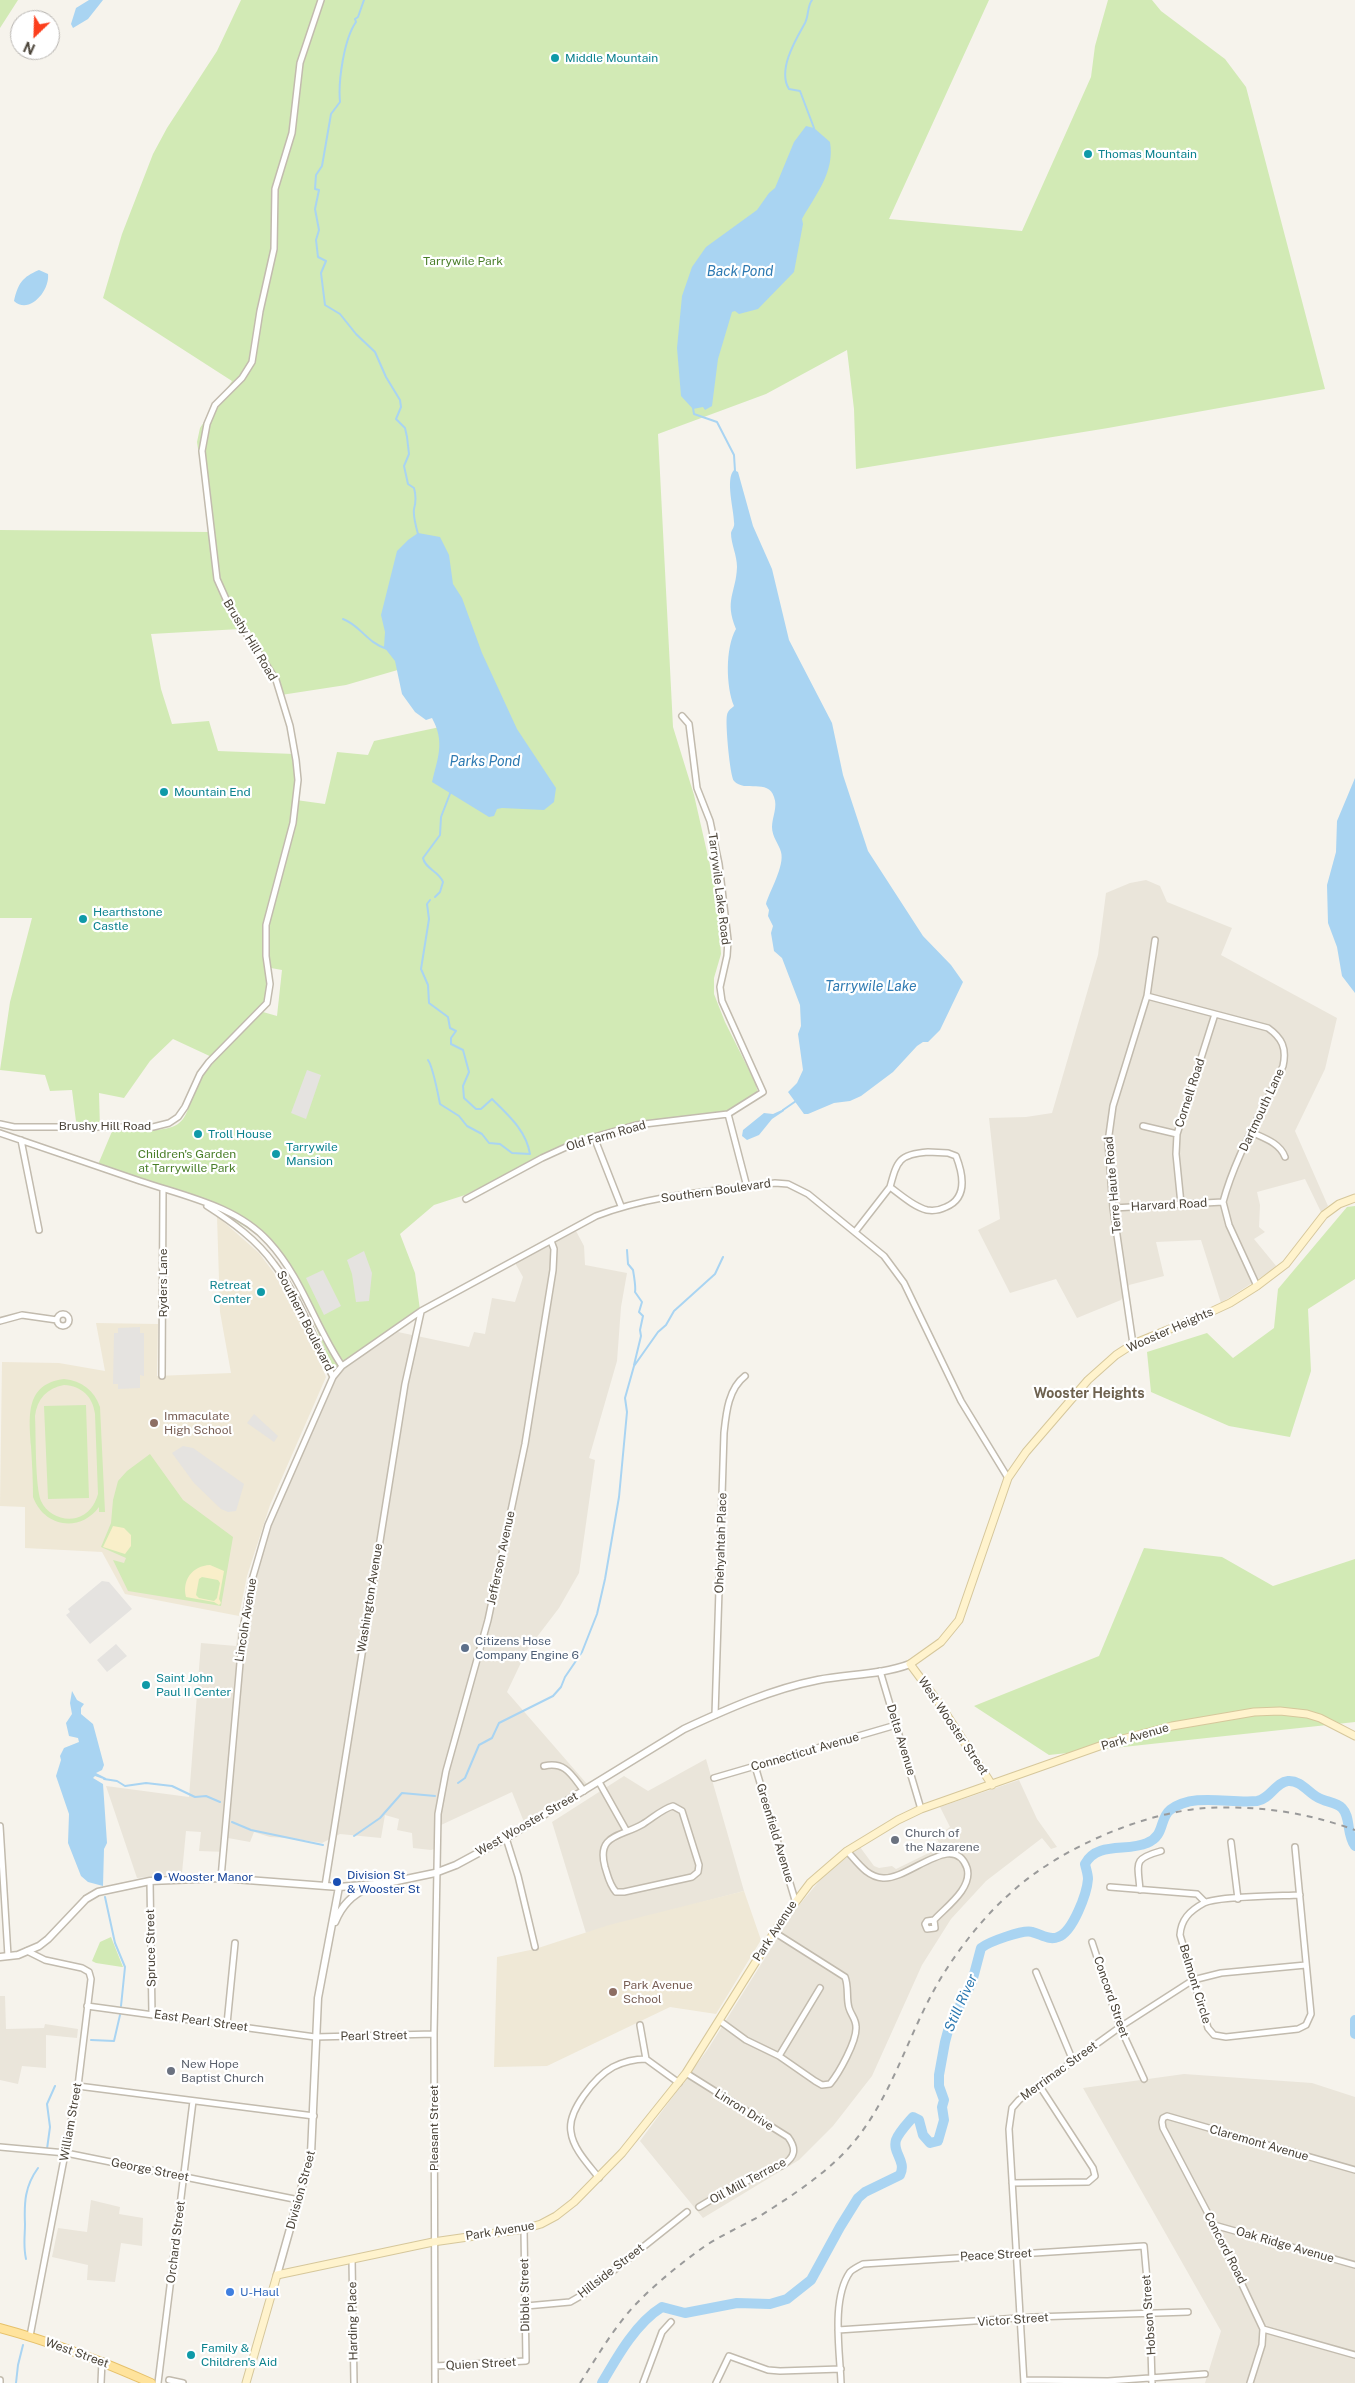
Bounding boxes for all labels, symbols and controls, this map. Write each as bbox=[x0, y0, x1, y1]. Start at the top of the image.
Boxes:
north arrow bbox=[10, 10, 60, 60]
text: N bbox=[21, 38, 38, 57]
place label: Middle Mountain bbox=[565, 51, 658, 65]
marker: Middle Mountain bbox=[549, 52, 561, 64]
place label: Thomas Mountain bbox=[1098, 147, 1197, 161]
marker: Thomas Mountain bbox=[1082, 148, 1094, 160]
park label: Tarrywile Park bbox=[423, 254, 503, 268]
water label: Back Pond bbox=[707, 264, 773, 280]
street label: Brushy Hill Road bbox=[220, 597, 280, 683]
water label: Parks Pond bbox=[450, 754, 520, 770]
place label: Mountain End bbox=[174, 785, 251, 799]
marker: Mountain End bbox=[158, 786, 170, 798]
street label: Tarrywile Lake Road bbox=[705, 832, 733, 946]
place label: Hearthstone Castle bbox=[93, 905, 162, 933]
marker: Hearthstone Castle bbox=[77, 913, 89, 925]
water label: Tarrywile Lake bbox=[825, 979, 917, 995]
street label: Cornell Road bbox=[1172, 1057, 1208, 1129]
street label: Dartmouth Lane bbox=[1236, 1066, 1288, 1154]
street label: Old Farm Road bbox=[565, 1118, 647, 1154]
street label: Brushy Hill Road bbox=[59, 1119, 151, 1133]
place label: Troll House bbox=[208, 1127, 272, 1141]
marker: Troll House bbox=[192, 1128, 204, 1140]
street label: Terre Haute Road bbox=[1102, 1136, 1124, 1234]
place label: Tarrywile Mansion bbox=[286, 1140, 338, 1168]
park label: Children's Garden at Tarrywille Park bbox=[138, 1147, 236, 1175]
marker: Tarrywile Mansion bbox=[270, 1148, 282, 1160]
street label: Southern Boulevard bbox=[660, 1176, 772, 1206]
street label: Harvard Road bbox=[1131, 1196, 1207, 1214]
street label: Ryders Lane bbox=[156, 1248, 170, 1318]
street label: Southern Boulevard bbox=[273, 1268, 337, 1374]
place label: Retreat Center bbox=[210, 1278, 251, 1306]
marker: Retreat Center bbox=[255, 1286, 267, 1298]
street label: Wooster Heights bbox=[1125, 1305, 1215, 1355]
district label: Wooster Heights bbox=[1033, 1386, 1145, 1402]
place label: Immaculate High School bbox=[164, 1409, 232, 1437]
marker: Immaculate High School bbox=[148, 1417, 160, 1429]
street label: Ohehyahtah Place bbox=[712, 1492, 730, 1594]
street label: Jefferson Avenue bbox=[484, 1510, 518, 1606]
street label: Washington Avenue bbox=[354, 1542, 386, 1654]
street label: Lincoln Avenue bbox=[232, 1577, 260, 1663]
place label: Citizens Hose Company Engine 6 bbox=[475, 1634, 579, 1662]
marker: Citizens Hose Company Engine 6 bbox=[459, 1642, 471, 1654]
place label: Saint John Paul II Center bbox=[156, 1671, 231, 1699]
street label: West Wooster Street bbox=[915, 1674, 991, 1778]
marker: Saint John Paul II Center bbox=[140, 1679, 152, 1691]
street label: Delta Avenue bbox=[883, 1703, 919, 1777]
street label: Park Avenue bbox=[1100, 1720, 1170, 1754]
street label: Connecticut Avenue bbox=[749, 1730, 861, 1774]
street label: Greenfield Avenue bbox=[753, 1782, 797, 1884]
street label: West Wooster Street bbox=[473, 1789, 581, 1859]
place label: Church of the Nazarene bbox=[905, 1826, 980, 1854]
marker: Church of the Nazarene bbox=[889, 1834, 901, 1846]
place label: Division St & Wooster St bbox=[347, 1868, 420, 1896]
place label: Wooster Manor bbox=[168, 1870, 253, 1884]
marker: Wooster Manor bbox=[152, 1871, 164, 1883]
marker: Division St & Wooster St bbox=[331, 1876, 343, 1888]
street label: Park Avenue bbox=[750, 1898, 800, 1964]
street label: Spruce Street bbox=[143, 1909, 159, 1987]
street label: Belmont Circle bbox=[1176, 1943, 1214, 2025]
street label: Concord Street bbox=[1090, 1954, 1132, 2040]
water label: Still River bbox=[941, 1972, 981, 2034]
place label: Park Avenue School bbox=[623, 1978, 693, 2006]
marker: Park Avenue School bbox=[607, 1986, 619, 1998]
street label: East Pearl Street bbox=[153, 2007, 249, 2035]
street label: Pearl Street bbox=[340, 2028, 408, 2044]
street label: Merrimac Street bbox=[1018, 2038, 1100, 2104]
place label: New Hope Baptist Church bbox=[181, 2057, 264, 2085]
marker: New Hope Baptist Church bbox=[165, 2065, 177, 2077]
street label: William Street bbox=[57, 2082, 85, 2162]
street label: Pleasant Street bbox=[427, 2085, 441, 2171]
street label: Linron Drive bbox=[712, 2086, 776, 2134]
street label: Claremont Avenue bbox=[1208, 2122, 1310, 2164]
street label: Division Street bbox=[284, 2149, 318, 2231]
street label: George Street bbox=[110, 2155, 190, 2185]
street label: Oil Mill Terrace bbox=[707, 2155, 789, 2207]
street label: Orchard Street bbox=[164, 2200, 188, 2284]
street label: Concord Road bbox=[1201, 2210, 1249, 2286]
street label: Park Avenue bbox=[464, 2218, 536, 2244]
street label: Oak Ridge Avenue bbox=[1234, 2224, 1336, 2266]
street label: Hillside Street bbox=[575, 2241, 647, 2301]
street label: Peace Street bbox=[960, 2246, 1032, 2264]
street label: Dibble Street bbox=[517, 2258, 533, 2332]
street label: Hobson Street bbox=[1139, 2274, 1159, 2356]
street label: Harding Place bbox=[345, 2281, 361, 2361]
place label: U-Haul bbox=[240, 2285, 279, 2299]
marker: U-Haul bbox=[224, 2286, 236, 2298]
street label: Victor Street bbox=[977, 2310, 1049, 2330]
street label: West Street bbox=[43, 2335, 111, 2371]
place label: Family & Children's Aid bbox=[201, 2341, 277, 2369]
marker: Family & Children's Aid bbox=[185, 2349, 197, 2361]
street label: Quien Street bbox=[445, 2355, 517, 2373]

